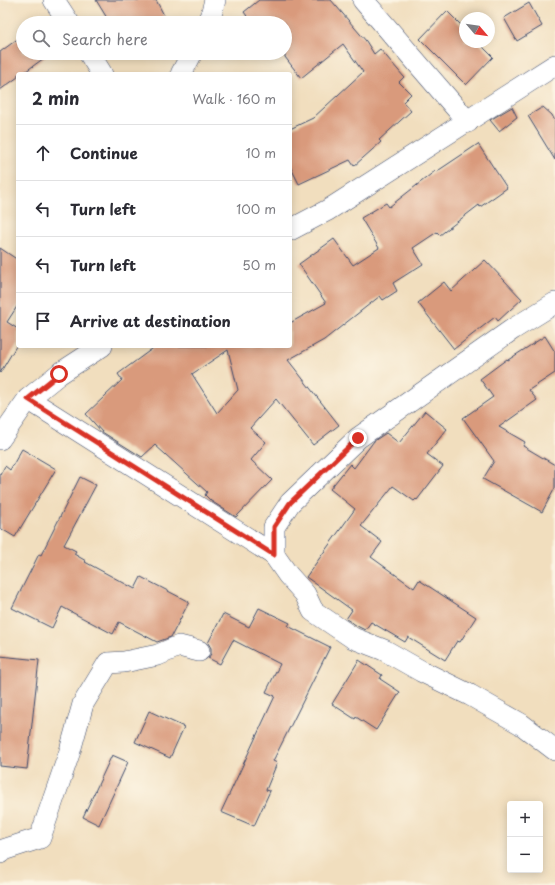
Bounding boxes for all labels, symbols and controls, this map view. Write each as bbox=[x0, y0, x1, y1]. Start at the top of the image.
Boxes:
north arrow bbox=[459, 12, 495, 48]
search box bbox=[16, 16, 292, 60]
icon: search bbox=[30, 27, 52, 49]
text: Search here bbox=[62, 27, 148, 50]
text: 2 min bbox=[32, 85, 79, 111]
text: Walk · 160 m bbox=[193, 89, 276, 108]
text: Continue bbox=[70, 141, 138, 164]
icon: ahead bbox=[32, 142, 54, 164]
text: 10 m bbox=[246, 143, 276, 162]
text: Turn left bbox=[70, 197, 136, 220]
icon: left bbox=[32, 198, 54, 220]
text: 100 m bbox=[236, 199, 276, 218]
text: Turn left bbox=[70, 253, 136, 276]
icon: left bbox=[32, 254, 54, 276]
text: 50 m bbox=[242, 255, 276, 274]
text: Arrive at destination bbox=[70, 309, 231, 332]
icon: arrive bbox=[32, 310, 54, 332]
route start bbox=[50, 365, 68, 383]
route end bbox=[349, 429, 367, 447]
map controls bbox=[507, 801, 543, 873]
button: + bbox=[507, 801, 543, 837]
button: − bbox=[507, 837, 543, 873]

